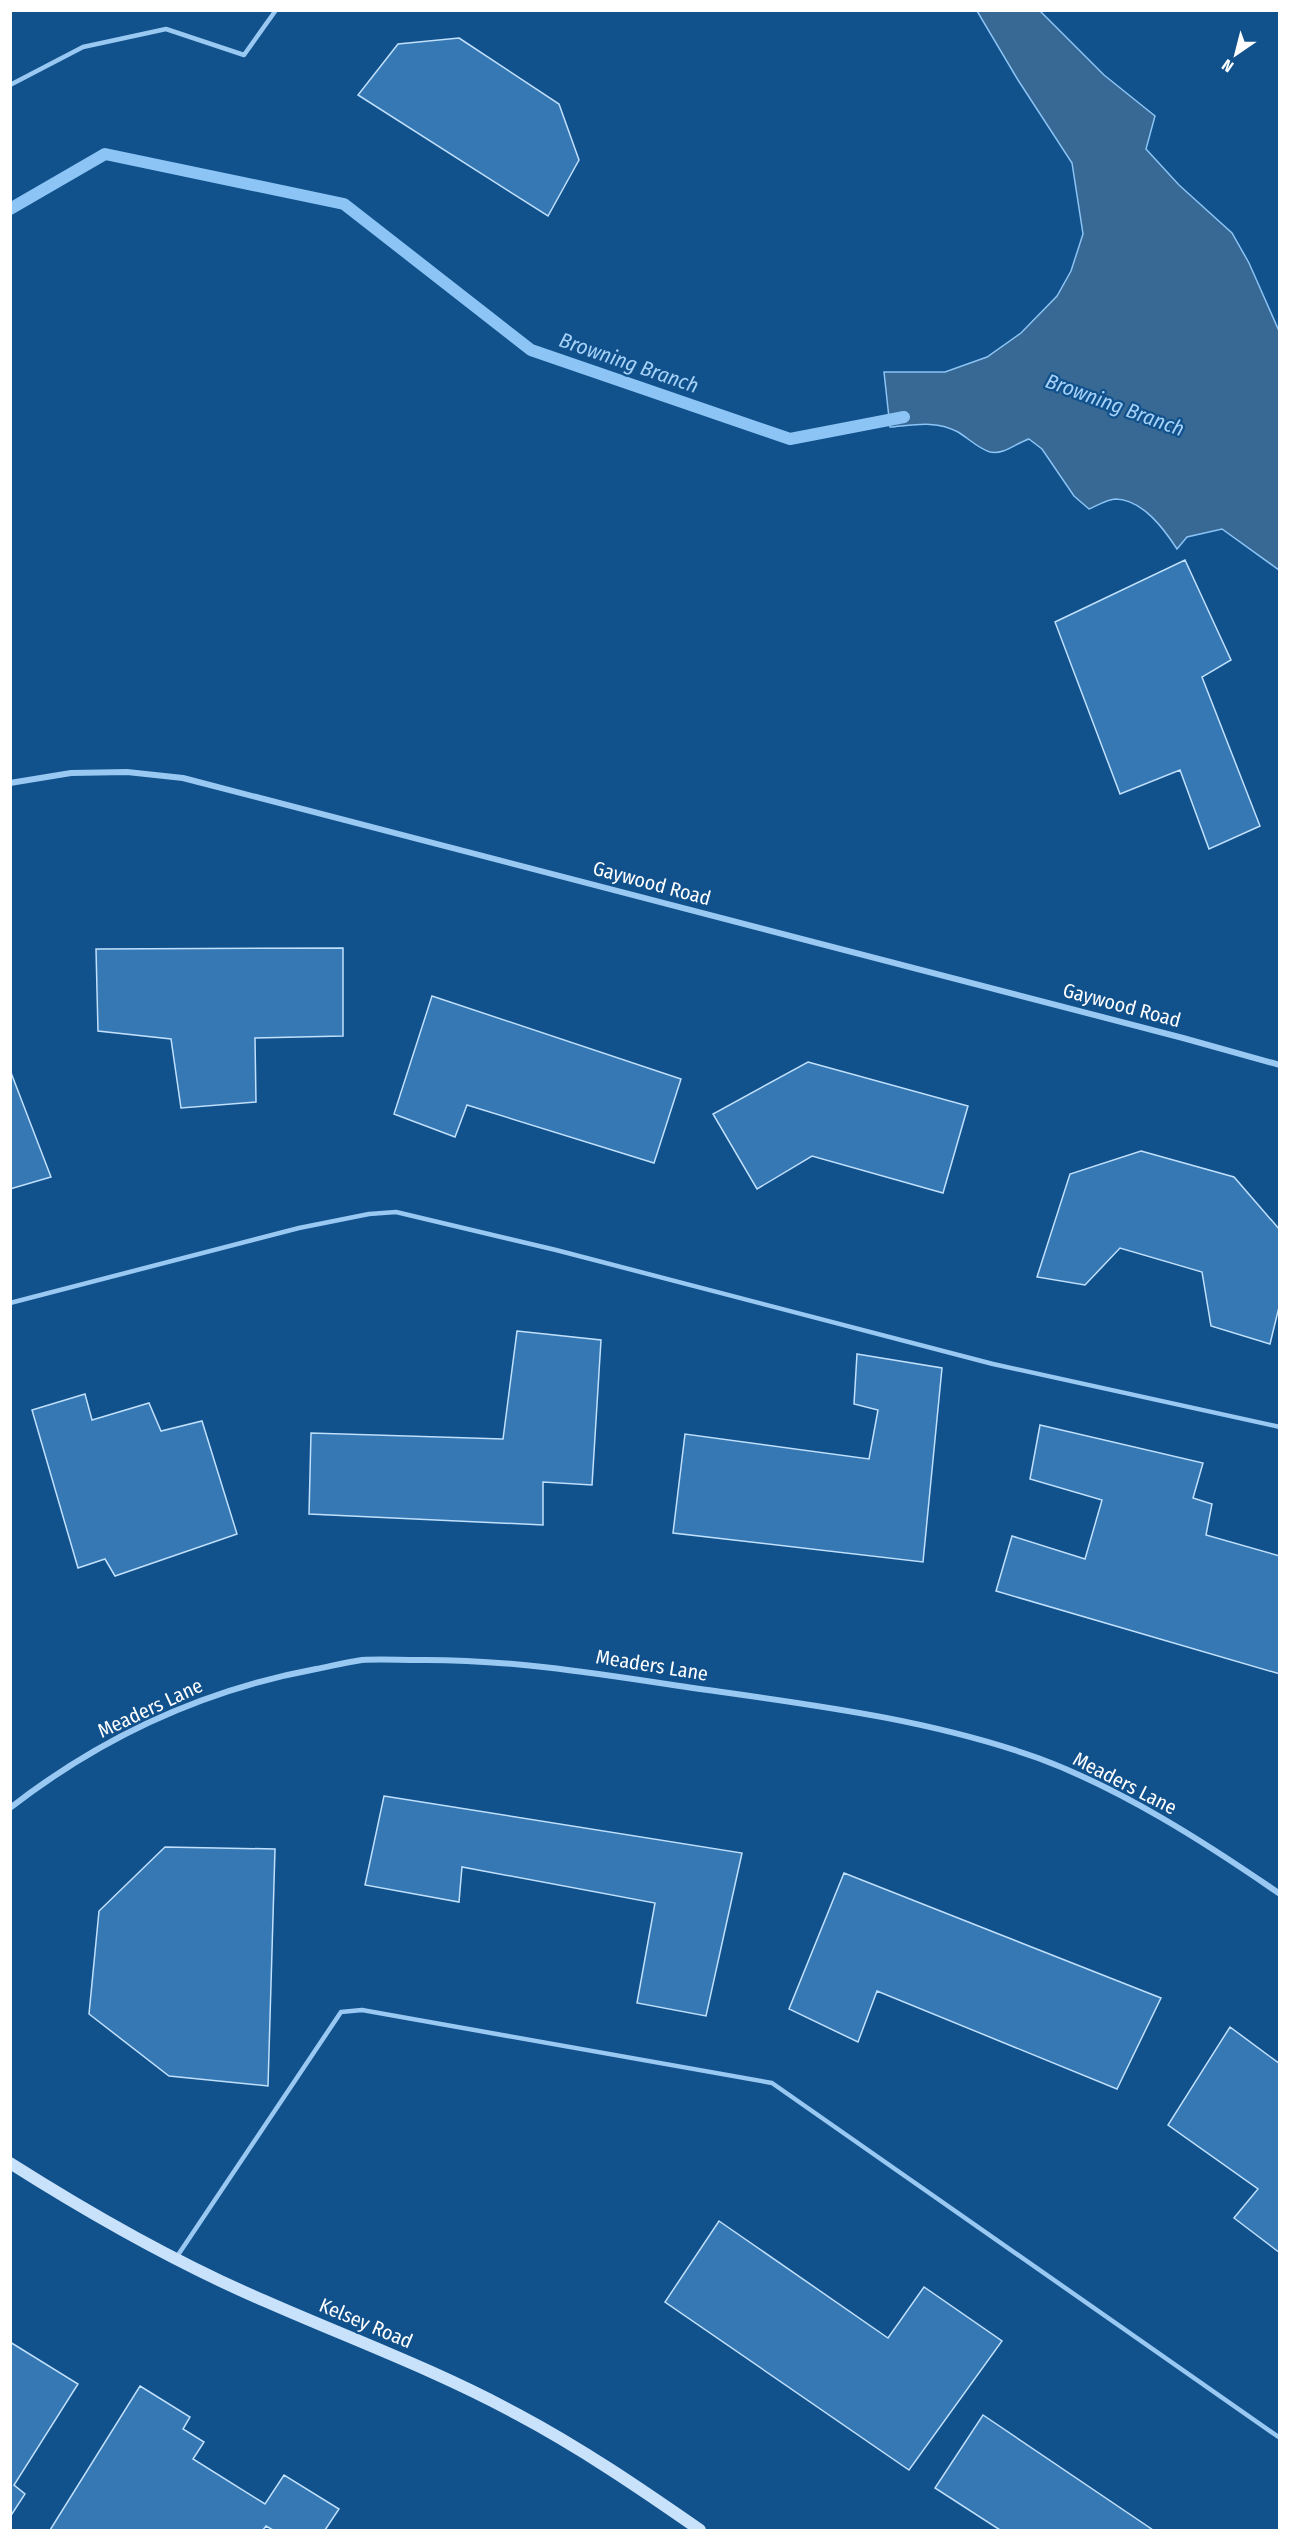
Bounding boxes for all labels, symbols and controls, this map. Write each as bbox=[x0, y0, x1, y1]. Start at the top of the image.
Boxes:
north arrow bbox=[1206, 24, 1266, 84]
text: N bbox=[1218, 55, 1237, 76]
water label: Browning Branch bbox=[556, 327, 702, 399]
water label: Browning Branch bbox=[1042, 368, 1188, 442]
street label: Gaywood Road bbox=[591, 856, 713, 910]
street label: Gaywood Road bbox=[1061, 978, 1183, 1032]
street label: Meaders Lane bbox=[594, 1644, 710, 1686]
street label: Meaders Lane bbox=[94, 1673, 206, 1743]
street label: Meaders Lane bbox=[1069, 1747, 1181, 1819]
street label: Kelsey Road bbox=[316, 2293, 416, 2353]

